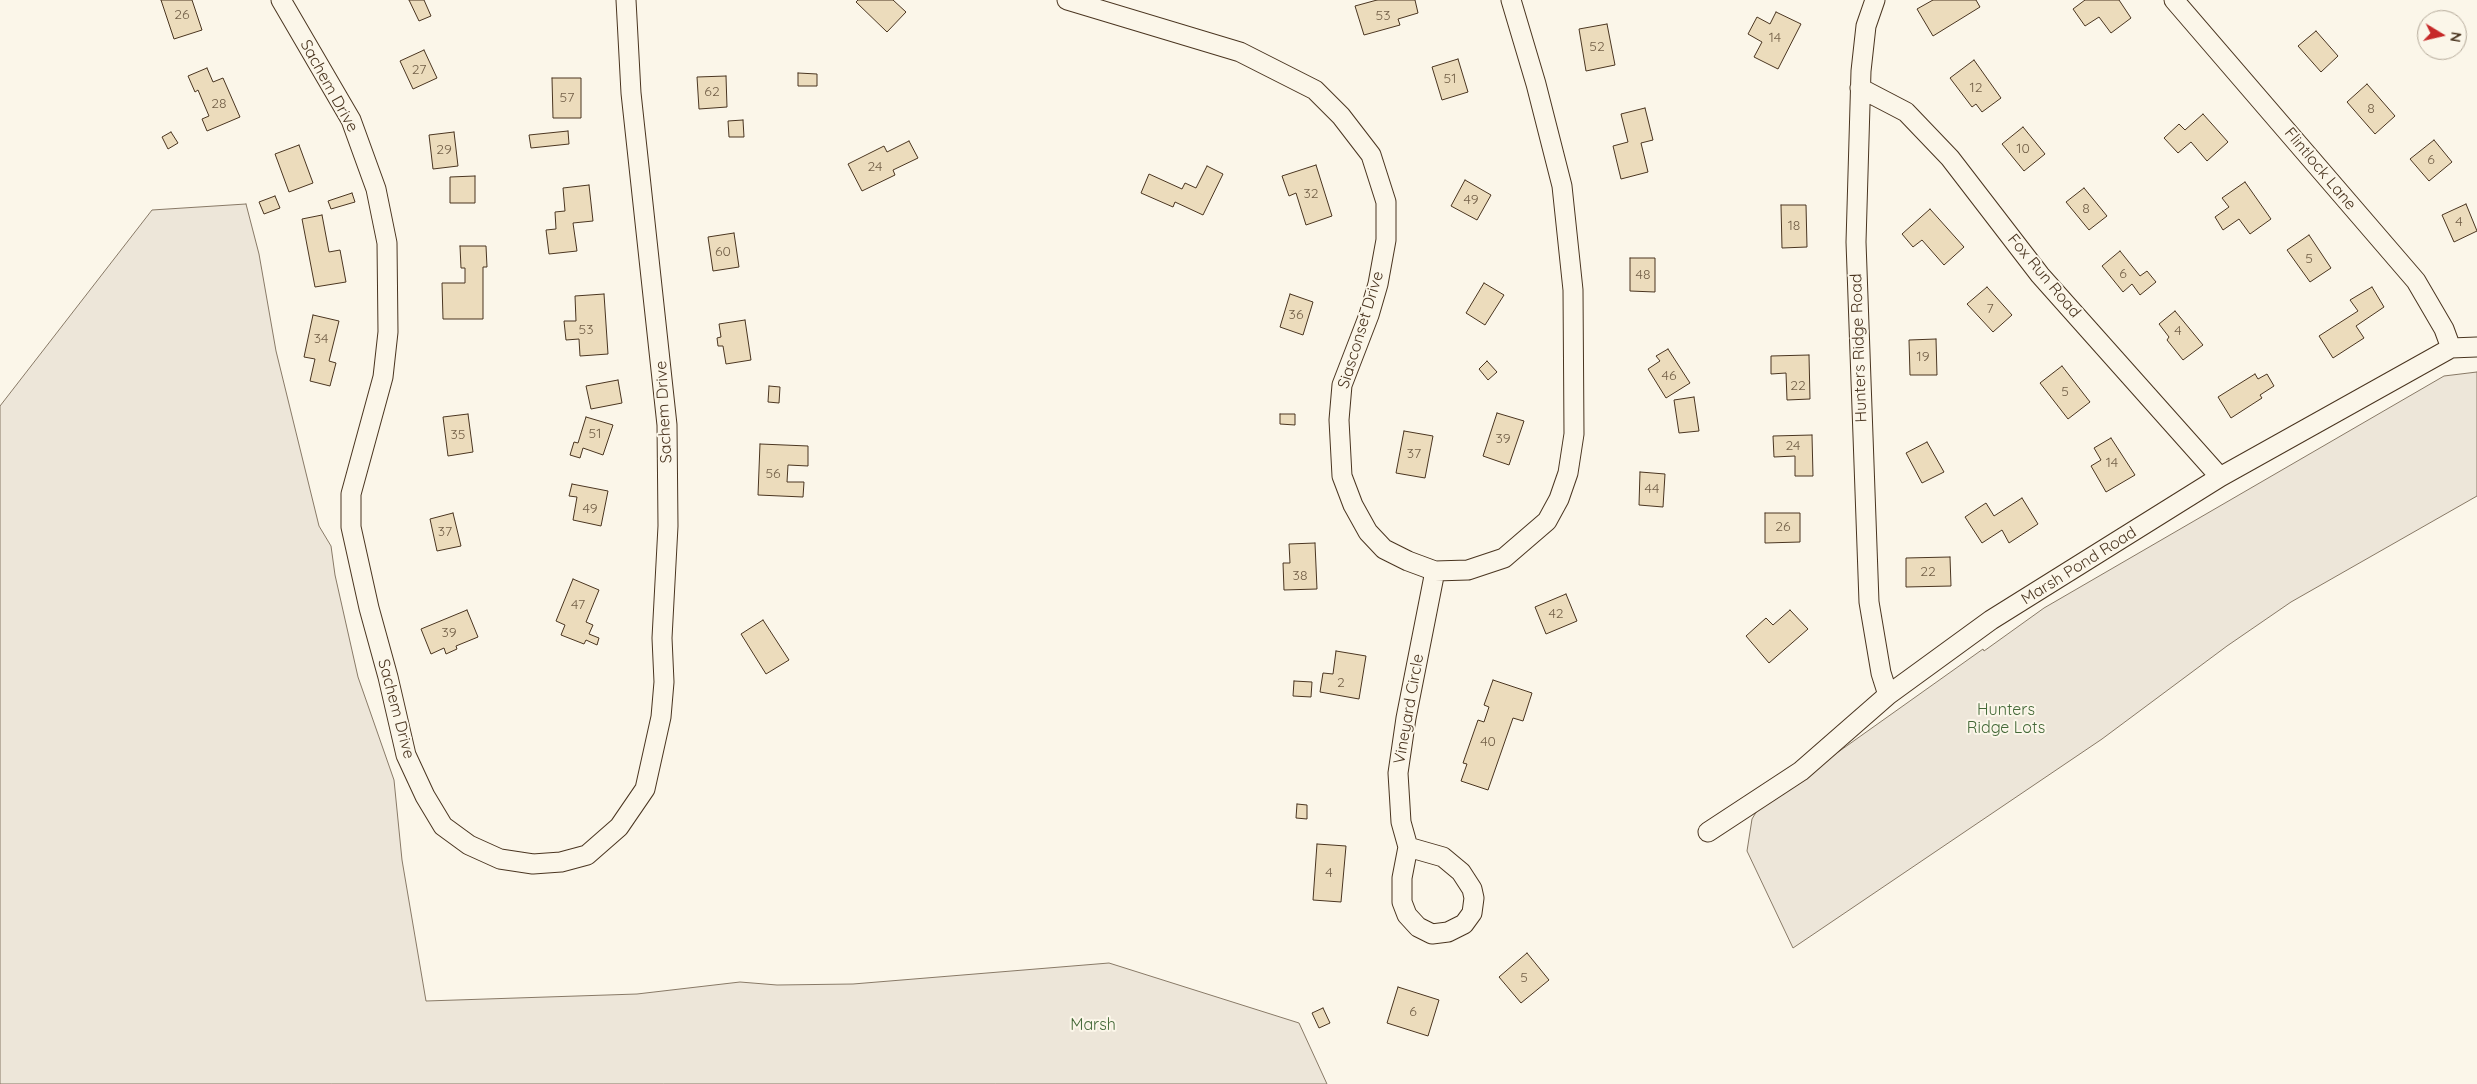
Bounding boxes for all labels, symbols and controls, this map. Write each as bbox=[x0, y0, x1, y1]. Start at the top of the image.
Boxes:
house number: 26 bbox=[174, 7, 190, 23]
house number: 53 bbox=[1376, 8, 1390, 24]
north arrow bbox=[2417, 10, 2467, 60]
house number: 14 bbox=[1769, 30, 1781, 46]
text: N bbox=[2446, 31, 2466, 44]
street label: Sachem Drive bbox=[296, 36, 362, 136]
house number: 52 bbox=[1589, 39, 1605, 55]
house number: 27 bbox=[412, 62, 426, 78]
house number: 51 bbox=[1444, 71, 1456, 87]
house number: 12 bbox=[1970, 80, 1982, 96]
house number: 62 bbox=[704, 84, 720, 100]
house number: 57 bbox=[560, 90, 574, 106]
house number: 28 bbox=[211, 96, 227, 112]
house number: 8 bbox=[2367, 101, 2375, 117]
street label: Flintlock Lane bbox=[2280, 124, 2360, 214]
house number: 10 bbox=[2016, 141, 2030, 157]
house number: 29 bbox=[436, 142, 452, 158]
house number: 6 bbox=[2427, 152, 2435, 168]
house number: 24 bbox=[868, 159, 882, 175]
house number: 32 bbox=[1303, 186, 1319, 202]
house number: 49 bbox=[1464, 192, 1478, 208]
house number: 8 bbox=[2082, 201, 2090, 217]
house number: 4 bbox=[2455, 214, 2463, 230]
house number: 18 bbox=[1788, 218, 1800, 234]
street label: Fox Run Road bbox=[2003, 230, 2085, 322]
house number: 60 bbox=[715, 244, 731, 260]
house number: 5 bbox=[2305, 251, 2313, 267]
house number: 6 bbox=[2119, 266, 2127, 282]
house number: 48 bbox=[1636, 267, 1650, 283]
street label: Siasconset Drive bbox=[1334, 269, 1388, 391]
street label: Hunters Ridge Road bbox=[1847, 273, 1871, 423]
house number: 7 bbox=[1986, 301, 1994, 317]
house number: 36 bbox=[1289, 307, 1303, 323]
house number: 53 bbox=[579, 322, 593, 338]
house number: 4 bbox=[2174, 323, 2182, 339]
house number: 34 bbox=[314, 331, 328, 347]
house number: 19 bbox=[1917, 349, 1929, 365]
street label: Sachem Drive bbox=[652, 360, 676, 464]
house number: 46 bbox=[1662, 368, 1676, 384]
house number: 22 bbox=[1790, 378, 1806, 394]
house number: 5 bbox=[2061, 384, 2069, 400]
house number: 51 bbox=[589, 426, 601, 442]
house number: 35 bbox=[451, 427, 465, 443]
house number: 39 bbox=[1495, 431, 1511, 447]
house number: 24 bbox=[1786, 438, 1800, 454]
house number: 37 bbox=[1407, 446, 1421, 462]
house number: 14 bbox=[2106, 455, 2118, 471]
house number: 56 bbox=[765, 466, 781, 482]
house number: 44 bbox=[1645, 481, 1659, 497]
house number: 49 bbox=[583, 501, 597, 517]
house number: 26 bbox=[1775, 519, 1791, 535]
street label: Marsh Pond Road bbox=[2018, 523, 2140, 609]
house number: 37 bbox=[438, 524, 452, 540]
house number: 22 bbox=[1920, 564, 1936, 580]
house number: 38 bbox=[1293, 568, 1307, 584]
house number: 47 bbox=[571, 597, 585, 613]
house number: 42 bbox=[1548, 606, 1564, 622]
house number: 39 bbox=[441, 625, 457, 641]
street label: Vineyard Circle bbox=[1390, 652, 1428, 766]
street label: Sachem Drive bbox=[373, 657, 419, 761]
house number: 2 bbox=[1337, 675, 1345, 691]
park label: Hunters Ridge Lots bbox=[1967, 700, 2045, 738]
house number: 40 bbox=[1480, 734, 1496, 750]
house number: 4 bbox=[1325, 865, 1333, 881]
house number: 5 bbox=[1520, 970, 1528, 986]
house number: 6 bbox=[1409, 1004, 1417, 1020]
park label: Marsh bbox=[1070, 1015, 1116, 1035]

